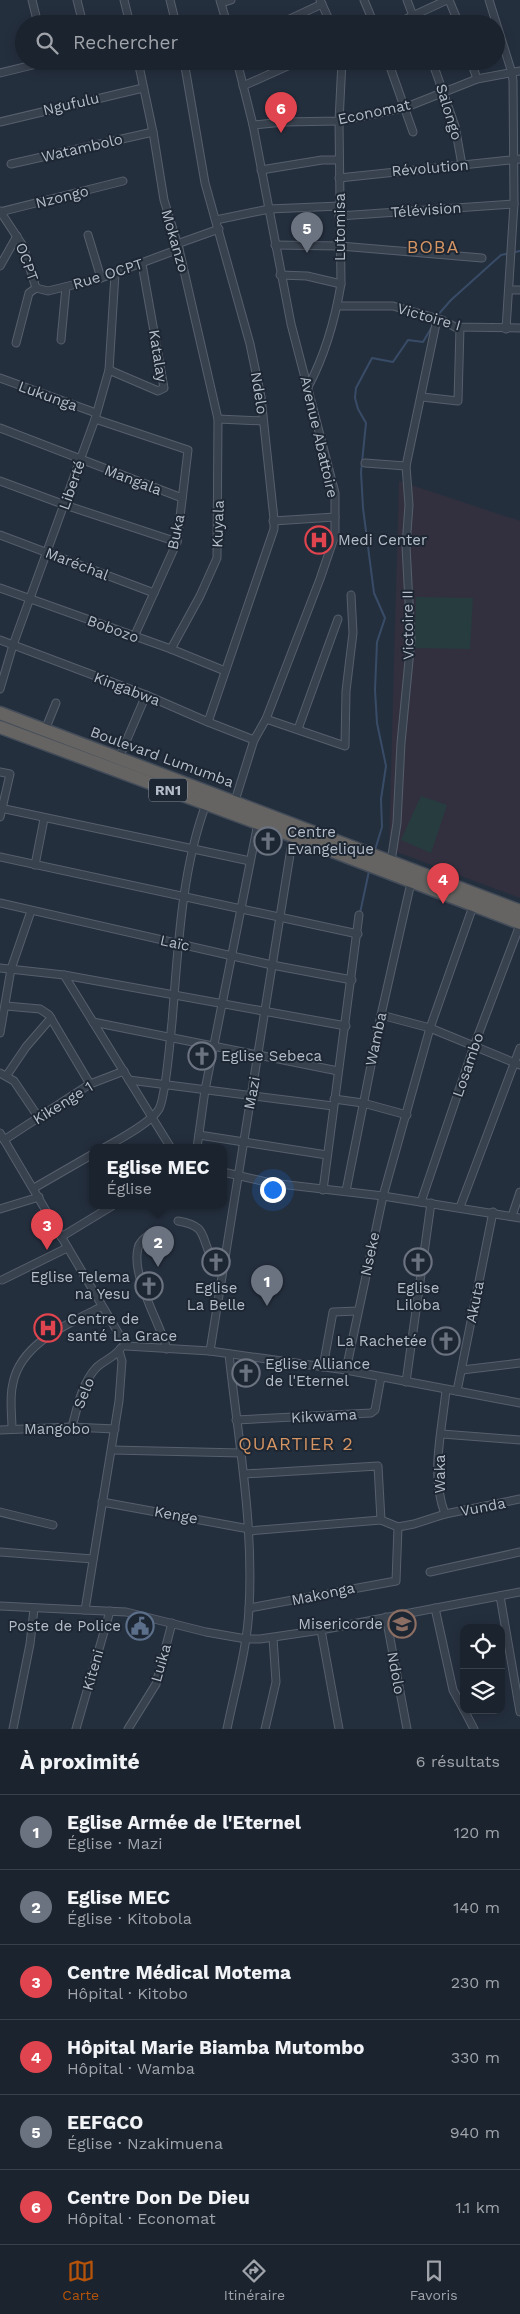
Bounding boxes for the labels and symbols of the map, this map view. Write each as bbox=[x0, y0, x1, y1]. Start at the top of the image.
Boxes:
street label: Salongo bbox=[432, 82, 466, 142]
street label: Ngufulu bbox=[41, 89, 101, 119]
pin: 6 bbox=[265, 92, 297, 133]
street label: Economat bbox=[336, 95, 413, 128]
street label: Watambolo bbox=[40, 130, 124, 166]
street label: Révolution bbox=[391, 156, 469, 180]
street label: Nzongo bbox=[34, 182, 90, 212]
street label: Lutomisa bbox=[331, 192, 349, 261]
street label: Télévision bbox=[390, 199, 462, 221]
street label: Mokanzo bbox=[157, 207, 193, 275]
pin: 5 bbox=[291, 212, 323, 253]
district label: BOBA bbox=[407, 236, 459, 257]
street label: OCPT bbox=[12, 240, 42, 284]
street label: Rue OCPT bbox=[71, 255, 145, 293]
street label: Victoire I bbox=[395, 299, 463, 335]
street label: Katalay bbox=[145, 328, 171, 384]
street label: Ndelo bbox=[247, 371, 271, 415]
street label: Avenue Abattoire bbox=[296, 374, 342, 500]
street label: Lukunga bbox=[16, 377, 80, 415]
street label: Liberté bbox=[55, 458, 89, 512]
street label: Mangala bbox=[102, 461, 165, 499]
street label: Kuyala bbox=[208, 499, 228, 548]
street label: Buka bbox=[163, 512, 189, 551]
hospital icon: Medi Center bbox=[304, 525, 334, 555]
place label: Medi Center bbox=[338, 531, 427, 549]
street label: Maréchal bbox=[43, 544, 112, 584]
street label: Victoire II bbox=[398, 590, 418, 660]
street label: Bobozo bbox=[85, 611, 141, 647]
street label: Kingabwa bbox=[91, 668, 163, 710]
street label: Boulevard Lumumba bbox=[88, 723, 237, 792]
road number: RN1 bbox=[149, 778, 187, 802]
place label: Centre Evangelique bbox=[287, 823, 374, 858]
church icon: Centre Evangelique bbox=[253, 826, 283, 856]
pin: 4 bbox=[427, 863, 459, 904]
street label: Laïc bbox=[159, 931, 191, 955]
street label: Wamba bbox=[362, 1010, 391, 1068]
street label: Losambo bbox=[449, 1030, 487, 1100]
church icon: Eglise Sebeca bbox=[187, 1041, 217, 1071]
place label: Eglise Sebeca bbox=[221, 1047, 323, 1065]
street label: Mazi bbox=[240, 1075, 264, 1111]
street label: Kikenge 1 bbox=[30, 1078, 96, 1128]
your location bbox=[260, 1177, 286, 1203]
pin: 3 bbox=[31, 1209, 63, 1250]
pin: 2 bbox=[142, 1226, 174, 1267]
street label: Nseke bbox=[357, 1230, 383, 1278]
church icon: Eglise La Belle bbox=[201, 1247, 231, 1277]
church icon: Eglise Liloba bbox=[403, 1247, 433, 1277]
pin: 1 bbox=[251, 1265, 283, 1306]
place label: Eglise Telema na Yesu bbox=[31, 1268, 131, 1303]
church icon: Eglise Telema na Yesu bbox=[134, 1271, 164, 1301]
place label: Eglise La Belle bbox=[187, 1279, 245, 1314]
place label: Eglise Liloba bbox=[396, 1279, 441, 1314]
street label: Akuta bbox=[462, 1279, 488, 1325]
place label: Centre de santé La Grace bbox=[67, 1310, 177, 1345]
hospital icon: Centre de santé La Grace bbox=[33, 1313, 63, 1343]
church icon: La Rachetée bbox=[431, 1326, 461, 1356]
place label: La Rachetée bbox=[337, 1332, 427, 1350]
place label: Eglise Alliance de l'Eternel bbox=[265, 1355, 370, 1390]
church icon: Eglise Alliance de l'Eternel bbox=[231, 1358, 261, 1388]
street label: Selo bbox=[70, 1375, 98, 1411]
street label: Kikwama bbox=[291, 1405, 358, 1427]
street label: Mangobo bbox=[24, 1420, 90, 1438]
district label: QUARTIER 2 bbox=[238, 1433, 354, 1454]
street label: Waka bbox=[431, 1454, 449, 1494]
street label: Vunda bbox=[459, 1494, 508, 1520]
street label: Kenge bbox=[153, 1502, 199, 1528]
street label: Makonga bbox=[290, 1578, 357, 1609]
school or university icon: Misericorde bbox=[387, 1609, 417, 1639]
public building icon: Poste de Police bbox=[125, 1611, 155, 1641]
place label: Misericorde bbox=[298, 1615, 383, 1633]
place label: Poste de Police bbox=[8, 1617, 121, 1635]
street label: Luika bbox=[147, 1641, 175, 1684]
street label: Kiteni bbox=[79, 1647, 107, 1693]
street label: Ndolo bbox=[383, 1650, 409, 1696]

